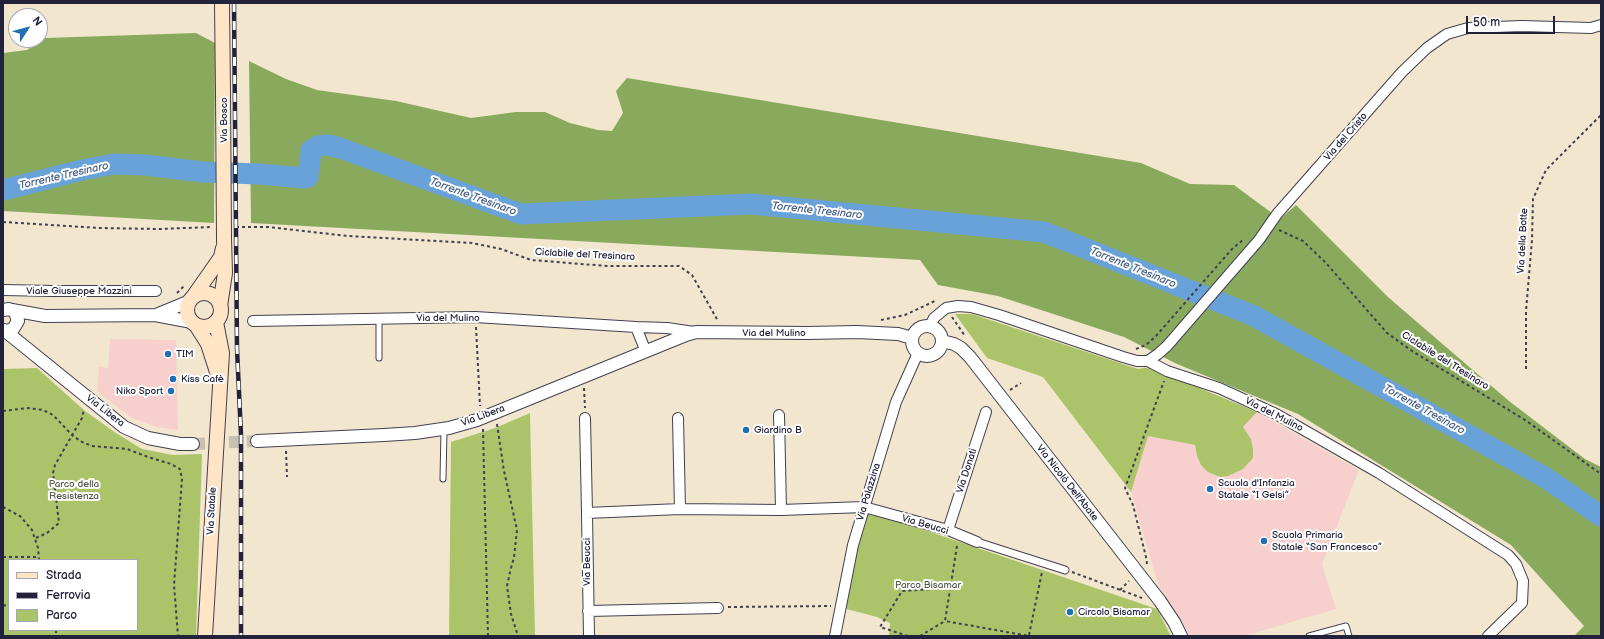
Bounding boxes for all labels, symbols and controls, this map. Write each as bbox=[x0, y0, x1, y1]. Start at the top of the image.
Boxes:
north arrow bbox=[8, 8, 48, 48]
scale bar bbox=[1468, 8, 1557, 34]
text: N bbox=[30, 14, 45, 28]
text: 50 m bbox=[1473, 15, 1500, 30]
street label: Via Bosco bbox=[218, 97, 230, 143]
street label: Via del Cristo bbox=[1322, 110, 1370, 164]
water label: Torrente Tresinaro bbox=[18, 159, 110, 193]
water label: Torrente Tresinaro bbox=[428, 175, 518, 219]
water label: Torrente Tresinaro bbox=[771, 200, 863, 222]
street label: Via della Botte bbox=[1515, 208, 1531, 274]
water label: Torrente Tresinaro bbox=[1088, 245, 1178, 291]
street label: Ciclabile del Tresinaro bbox=[535, 246, 635, 264]
street label: Viale Giuseppe Mazzini bbox=[26, 285, 132, 297]
street label: Via del Mulino bbox=[416, 312, 480, 324]
street label: Via del Mulino bbox=[742, 327, 806, 339]
street label: Ciclabile del Tresinaro bbox=[1399, 329, 1491, 393]
place label: TIM bbox=[176, 348, 194, 360]
marker: TIM bbox=[163, 349, 173, 359]
place label: Kiss Cafè bbox=[181, 373, 224, 385]
marker: Kiss Cafè bbox=[168, 374, 178, 384]
water label: Torrente Tresinaro bbox=[1381, 382, 1467, 438]
place label: Niko Sport bbox=[116, 385, 163, 397]
marker: Niko Sport bbox=[166, 386, 176, 396]
street label: Via Libera bbox=[83, 392, 127, 430]
street label: Via del Mulino bbox=[1243, 395, 1305, 435]
street label: Via Libera bbox=[460, 403, 506, 429]
place label: Giardino B bbox=[754, 424, 802, 436]
marker: Giardino B bbox=[741, 425, 751, 435]
street label: Via Nicolò Dell'Abate bbox=[1034, 442, 1100, 524]
street label: Via Donati bbox=[954, 447, 980, 495]
street label: Via Palazzina bbox=[855, 462, 883, 522]
place label: Scuola d'Infanzia Statale “I Gelsi” bbox=[1218, 477, 1295, 500]
park label: Parco della Resistenza bbox=[49, 478, 99, 502]
marker: Scuola d'Infanzia Statale “I Gelsi” bbox=[1205, 484, 1215, 494]
street label: Via Statale bbox=[205, 487, 219, 535]
street label: Via Beucci bbox=[900, 513, 950, 537]
place label: Scuola Primaria Statale “San Francesco” bbox=[1272, 529, 1382, 552]
marker: Scuola Primaria Statale “San Francesco” bbox=[1259, 536, 1269, 546]
street label: Via Beucci bbox=[581, 538, 593, 586]
legend bbox=[8, 559, 138, 631]
text: Strada bbox=[46, 568, 82, 583]
park label: Parco Bisamar bbox=[895, 579, 961, 591]
text: Ferrovia bbox=[46, 588, 90, 603]
place label: Circolo Bisamar bbox=[1078, 606, 1150, 618]
marker: Circolo Bisamar bbox=[1065, 607, 1075, 617]
text: Parco bbox=[46, 608, 77, 623]

